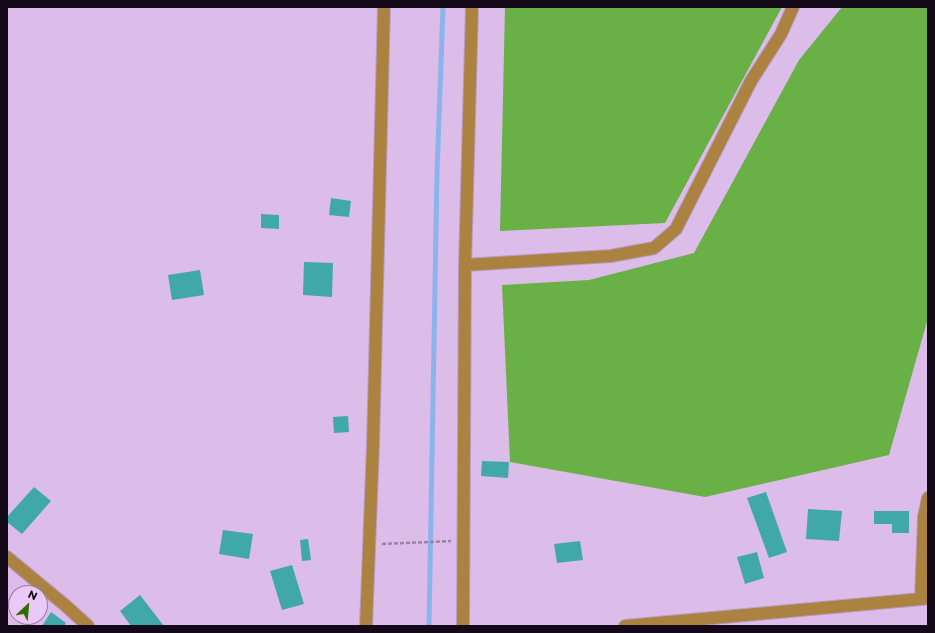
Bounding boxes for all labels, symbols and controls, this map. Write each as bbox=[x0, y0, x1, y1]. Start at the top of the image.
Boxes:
north arrow bbox=[8, 585, 48, 625]
text: N bbox=[26, 587, 40, 603]

